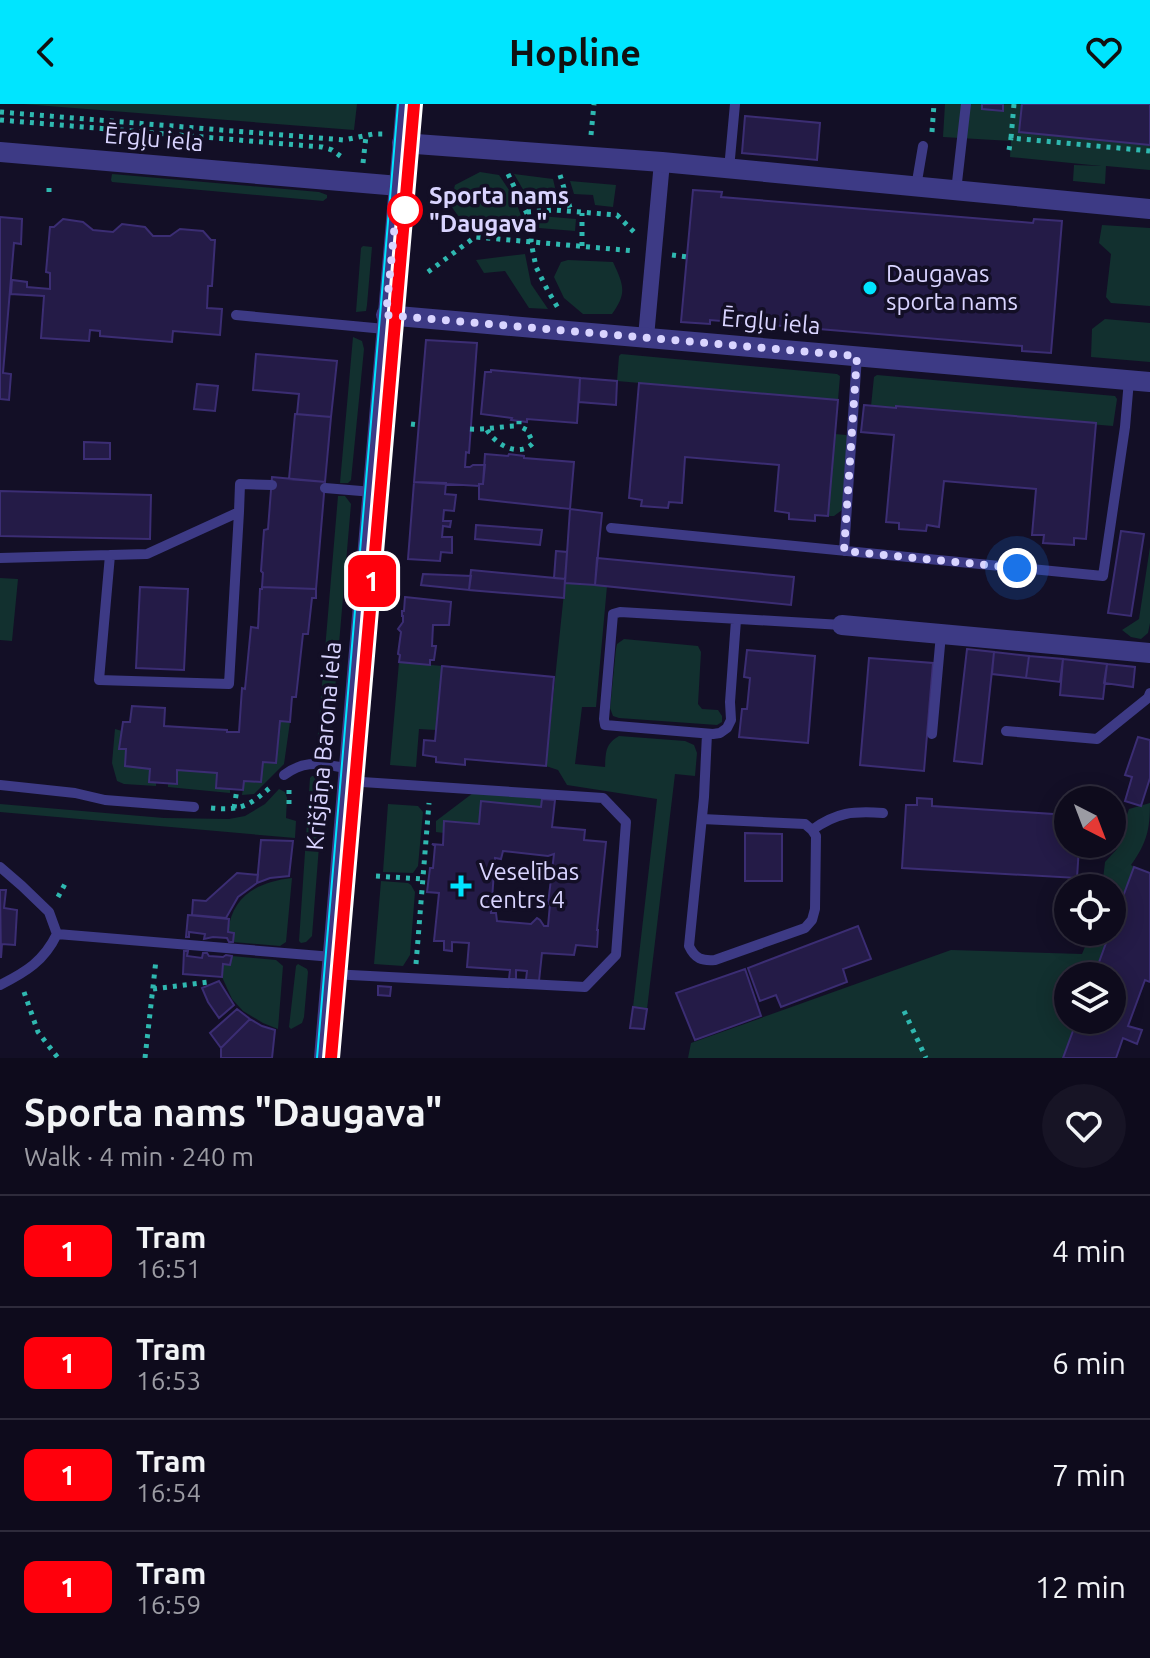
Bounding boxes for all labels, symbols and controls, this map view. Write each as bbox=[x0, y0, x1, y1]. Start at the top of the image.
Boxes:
icon: back bbox=[24, 30, 68, 74]
icon: heart bbox=[1082, 30, 1126, 74]
text: Hopline bbox=[509, 32, 641, 73]
street label: Ērgļu iela bbox=[103, 121, 205, 156]
place label: Sporta nams "Daugava" bbox=[429, 182, 569, 237]
marker: Sporta nams "Daugava" bbox=[388, 193, 422, 227]
place label: Daugavas sporta nams bbox=[886, 260, 1018, 315]
marker: Daugavas sporta nams bbox=[861, 279, 879, 297]
street label: Ērgļu iela bbox=[720, 304, 822, 339]
your location bbox=[997, 548, 1037, 588]
line badge: 1 bbox=[346, 555, 398, 607]
text: 1 bbox=[364, 565, 380, 596]
street label: Krišjāņa Barona iela bbox=[301, 640, 346, 852]
north arrow bbox=[1054, 786, 1126, 858]
map controls bbox=[1054, 786, 1126, 1034]
place label: Veselības centrs 4 bbox=[479, 858, 579, 913]
button: locate bbox=[1054, 874, 1126, 946]
marker: Veselības centrs 4 bbox=[450, 875, 472, 897]
button: layers bbox=[1054, 962, 1126, 1034]
button: heart bbox=[1042, 1084, 1126, 1168]
text: Sporta nams "Daugava" bbox=[24, 1091, 442, 1133]
text: Walk · 4 min · 240 m bbox=[24, 1142, 254, 1171]
text: Tram bbox=[136, 1220, 206, 1254]
text: 4 min bbox=[1052, 1234, 1126, 1268]
text: 1 bbox=[60, 1235, 76, 1266]
text: 16:51 bbox=[136, 1254, 201, 1283]
text: Tram bbox=[136, 1332, 206, 1366]
text: 6 min bbox=[1052, 1346, 1126, 1380]
text: 1 bbox=[60, 1347, 76, 1378]
text: 16:53 bbox=[136, 1366, 201, 1395]
text: Tram bbox=[136, 1444, 206, 1478]
text: 7 min bbox=[1052, 1458, 1126, 1492]
text: 1 bbox=[60, 1459, 76, 1490]
text: 16:54 bbox=[136, 1478, 201, 1507]
text: Tram bbox=[136, 1556, 206, 1590]
text: 12 min bbox=[1035, 1570, 1126, 1604]
text: 1 bbox=[60, 1571, 76, 1602]
text: 16:59 bbox=[136, 1590, 201, 1619]

